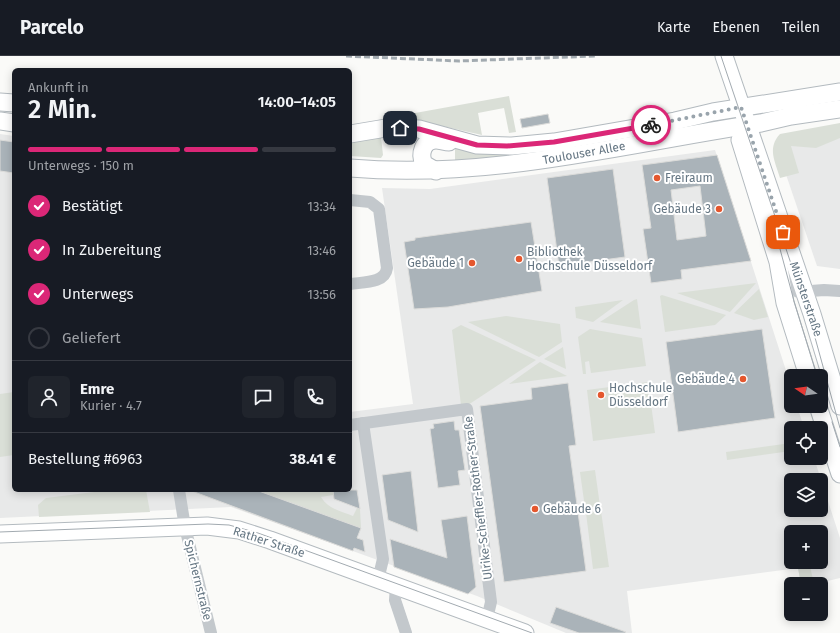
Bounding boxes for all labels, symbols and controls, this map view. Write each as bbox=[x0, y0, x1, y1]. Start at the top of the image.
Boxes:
text: Parcelo bbox=[20, 16, 84, 39]
text: Karte bbox=[657, 19, 691, 36]
text: Ebenen bbox=[713, 19, 760, 36]
text: Teilen bbox=[782, 19, 820, 36]
text: Ankunft in bbox=[28, 80, 89, 95]
text: 14:00–14:05 bbox=[258, 93, 336, 111]
text: 2 Min. bbox=[28, 94, 97, 125]
courier bbox=[631, 105, 671, 145]
pin bbox=[383, 111, 417, 145]
icon: bike bbox=[640, 114, 662, 136]
icon: home bbox=[389, 117, 411, 139]
street label: Toulouser Allee bbox=[541, 139, 627, 167]
text: Unterwegs · 150 m bbox=[28, 158, 134, 173]
place label: Freiraum bbox=[665, 171, 713, 185]
marker: Freiraum bbox=[652, 173, 662, 183]
icon: check bbox=[28, 195, 50, 217]
text: Bestätigt bbox=[62, 197, 123, 215]
text: 13:34 bbox=[307, 199, 336, 214]
place label: Gebäude 3 bbox=[653, 202, 711, 216]
marker: Gebäude 3 bbox=[714, 204, 724, 214]
pin bbox=[766, 215, 800, 249]
icon: bag bbox=[772, 221, 794, 243]
icon: check bbox=[28, 239, 50, 261]
text: In Zubereitung bbox=[62, 241, 161, 259]
text: 13:46 bbox=[307, 243, 336, 258]
place label: Bibliothek Hochschule Düsseldorf bbox=[527, 245, 653, 273]
marker: Bibliothek Hochschule Düsseldorf bbox=[514, 254, 524, 264]
place label: Gebäude 1 bbox=[407, 256, 464, 270]
marker: Gebäude 1 bbox=[467, 258, 477, 268]
street label: Münsterstraße bbox=[787, 260, 825, 338]
icon: check bbox=[28, 283, 50, 305]
text: Unterwegs bbox=[62, 285, 134, 303]
text: 13:56 bbox=[307, 287, 336, 302]
text: Geliefert bbox=[62, 329, 121, 347]
north arrow bbox=[784, 369, 828, 413]
map controls bbox=[784, 369, 828, 621]
place label: Gebäude 4 bbox=[677, 372, 736, 386]
marker: Gebäude 4 bbox=[738, 374, 748, 384]
button: person bbox=[28, 376, 70, 418]
button: chat bbox=[242, 376, 284, 418]
button: phone bbox=[294, 376, 336, 418]
text: Emre bbox=[80, 380, 114, 398]
place label: Hochschule Düsseldorf bbox=[609, 381, 672, 409]
marker: Hochschule Düsseldorf bbox=[596, 390, 606, 400]
text: Kurier · 4.7 bbox=[80, 398, 142, 413]
street label: Ulrike-Scheffler-Rother-Straße bbox=[461, 415, 495, 581]
button: locate bbox=[784, 421, 828, 465]
text: Bestellung #6963 bbox=[28, 450, 143, 468]
text: 38.41 € bbox=[289, 450, 336, 468]
button: layers bbox=[784, 473, 828, 517]
place label: Gebäude 6 bbox=[543, 502, 601, 516]
marker: Gebäude 6 bbox=[530, 504, 540, 514]
street label: Rather Straße bbox=[231, 524, 307, 560]
button: + bbox=[784, 525, 828, 569]
street label: Spichernstraße bbox=[181, 538, 215, 622]
button: − bbox=[784, 577, 828, 621]

